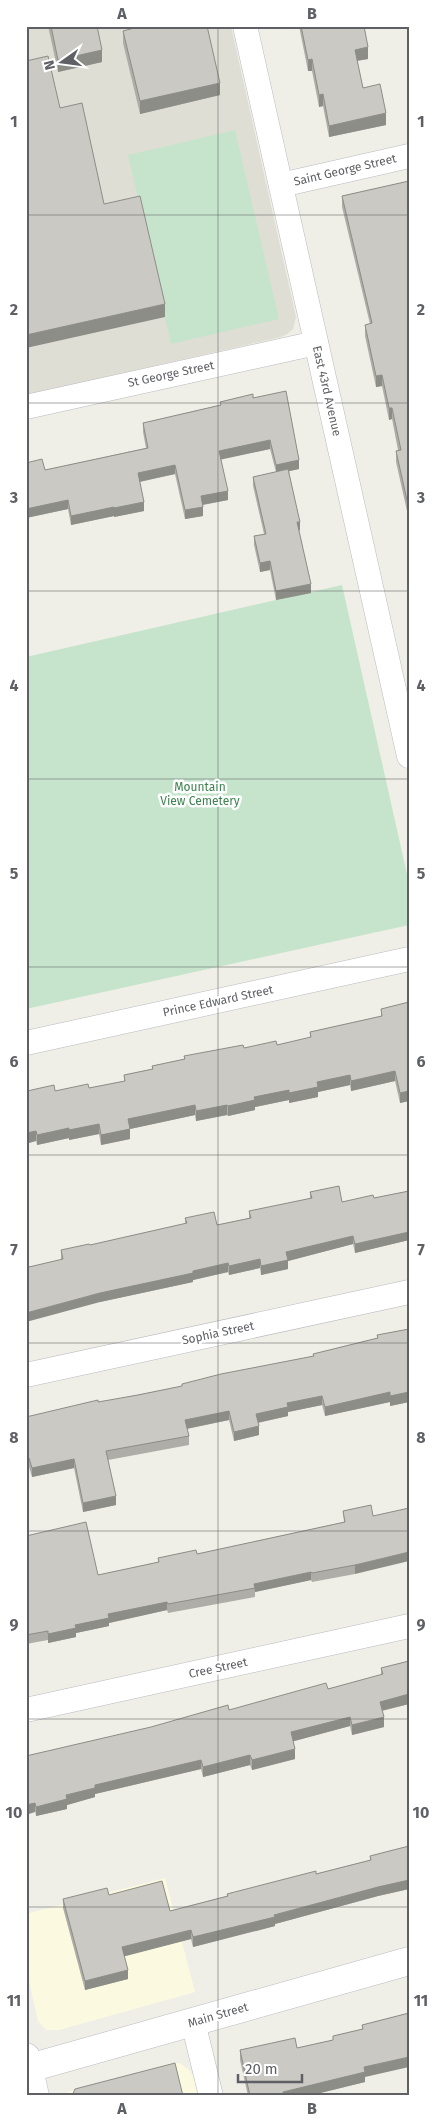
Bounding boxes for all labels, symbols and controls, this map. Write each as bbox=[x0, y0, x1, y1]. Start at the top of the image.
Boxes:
text: A bbox=[116, 4, 127, 23]
text: B bbox=[307, 4, 317, 23]
north arrow bbox=[38, 38, 88, 88]
text: N bbox=[40, 58, 59, 72]
text: 1 bbox=[10, 112, 18, 131]
text: 1 bbox=[417, 112, 425, 131]
street label: Saint George Street bbox=[292, 151, 398, 189]
text: 2 bbox=[10, 300, 18, 319]
text: 2 bbox=[417, 300, 425, 319]
street label: East 43rd Avenue bbox=[310, 344, 344, 438]
street label: St George Street bbox=[127, 358, 216, 390]
text: 3 bbox=[9, 488, 18, 507]
text: 3 bbox=[416, 488, 425, 507]
text: 4 bbox=[9, 676, 19, 695]
text: 4 bbox=[416, 676, 426, 695]
park label: Mountain View Cemetery bbox=[160, 780, 240, 808]
text: 5 bbox=[10, 864, 19, 883]
text: 5 bbox=[417, 864, 426, 883]
street label: Prince Edward Street bbox=[162, 982, 275, 1020]
text: 6 bbox=[9, 1052, 19, 1071]
text: 6 bbox=[416, 1052, 426, 1071]
text: 7 bbox=[10, 1240, 18, 1259]
text: 7 bbox=[417, 1240, 425, 1259]
street label: Sophia Street bbox=[181, 1318, 256, 1347]
text: 8 bbox=[9, 1428, 19, 1447]
text: 8 bbox=[416, 1428, 426, 1447]
text: 9 bbox=[10, 1615, 19, 1634]
text: 9 bbox=[417, 1615, 426, 1634]
street label: Cree Street bbox=[187, 1655, 249, 1681]
text: 10 bbox=[6, 1803, 22, 1822]
text: 10 bbox=[413, 1803, 429, 1822]
text: 11 bbox=[7, 1991, 21, 2010]
text: 11 bbox=[414, 1991, 428, 2010]
street label: Main Street bbox=[186, 2000, 250, 2030]
scale bar bbox=[238, 2052, 301, 2084]
text: 20 m bbox=[245, 2060, 278, 2078]
text: A bbox=[116, 2099, 127, 2118]
text: B bbox=[307, 2099, 317, 2118]

